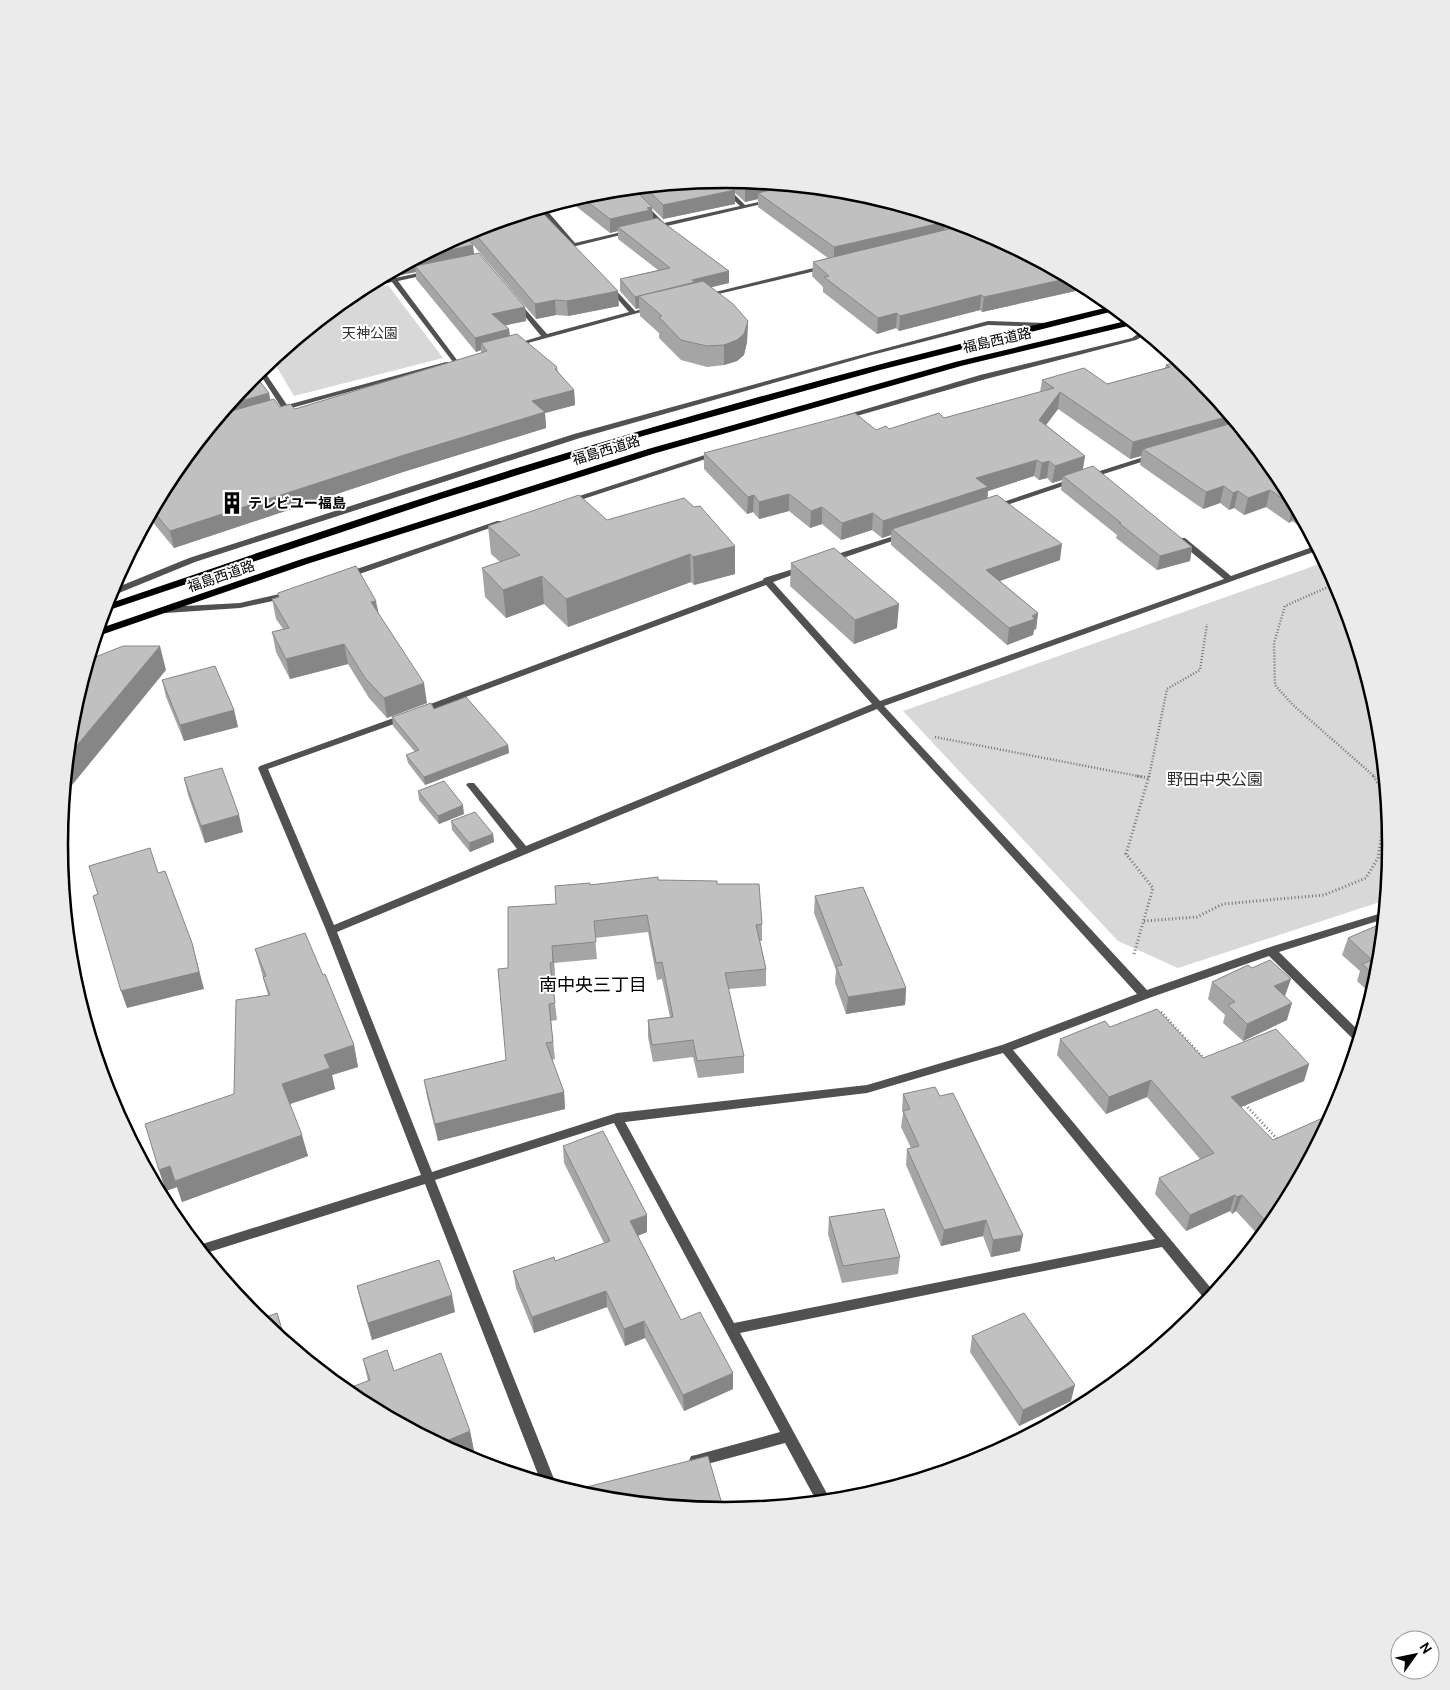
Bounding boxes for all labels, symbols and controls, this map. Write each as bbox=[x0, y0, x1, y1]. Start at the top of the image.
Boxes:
street label: 福島西道路 bbox=[961, 323, 1033, 357]
park label: 天神公園 bbox=[342, 324, 398, 342]
street label: 福島西道路 bbox=[570, 431, 642, 469]
building icon: テレビユー福島 bbox=[219, 490, 245, 516]
place label: テレビユー福島 bbox=[248, 494, 346, 512]
street label: 福島西道路 bbox=[185, 556, 257, 596]
park label: 野田中央公園 bbox=[1167, 770, 1263, 789]
district label: 南中央三丁目 bbox=[539, 974, 647, 996]
north arrow bbox=[1390, 1630, 1440, 1680]
text: N bbox=[1416, 1639, 1436, 1657]

